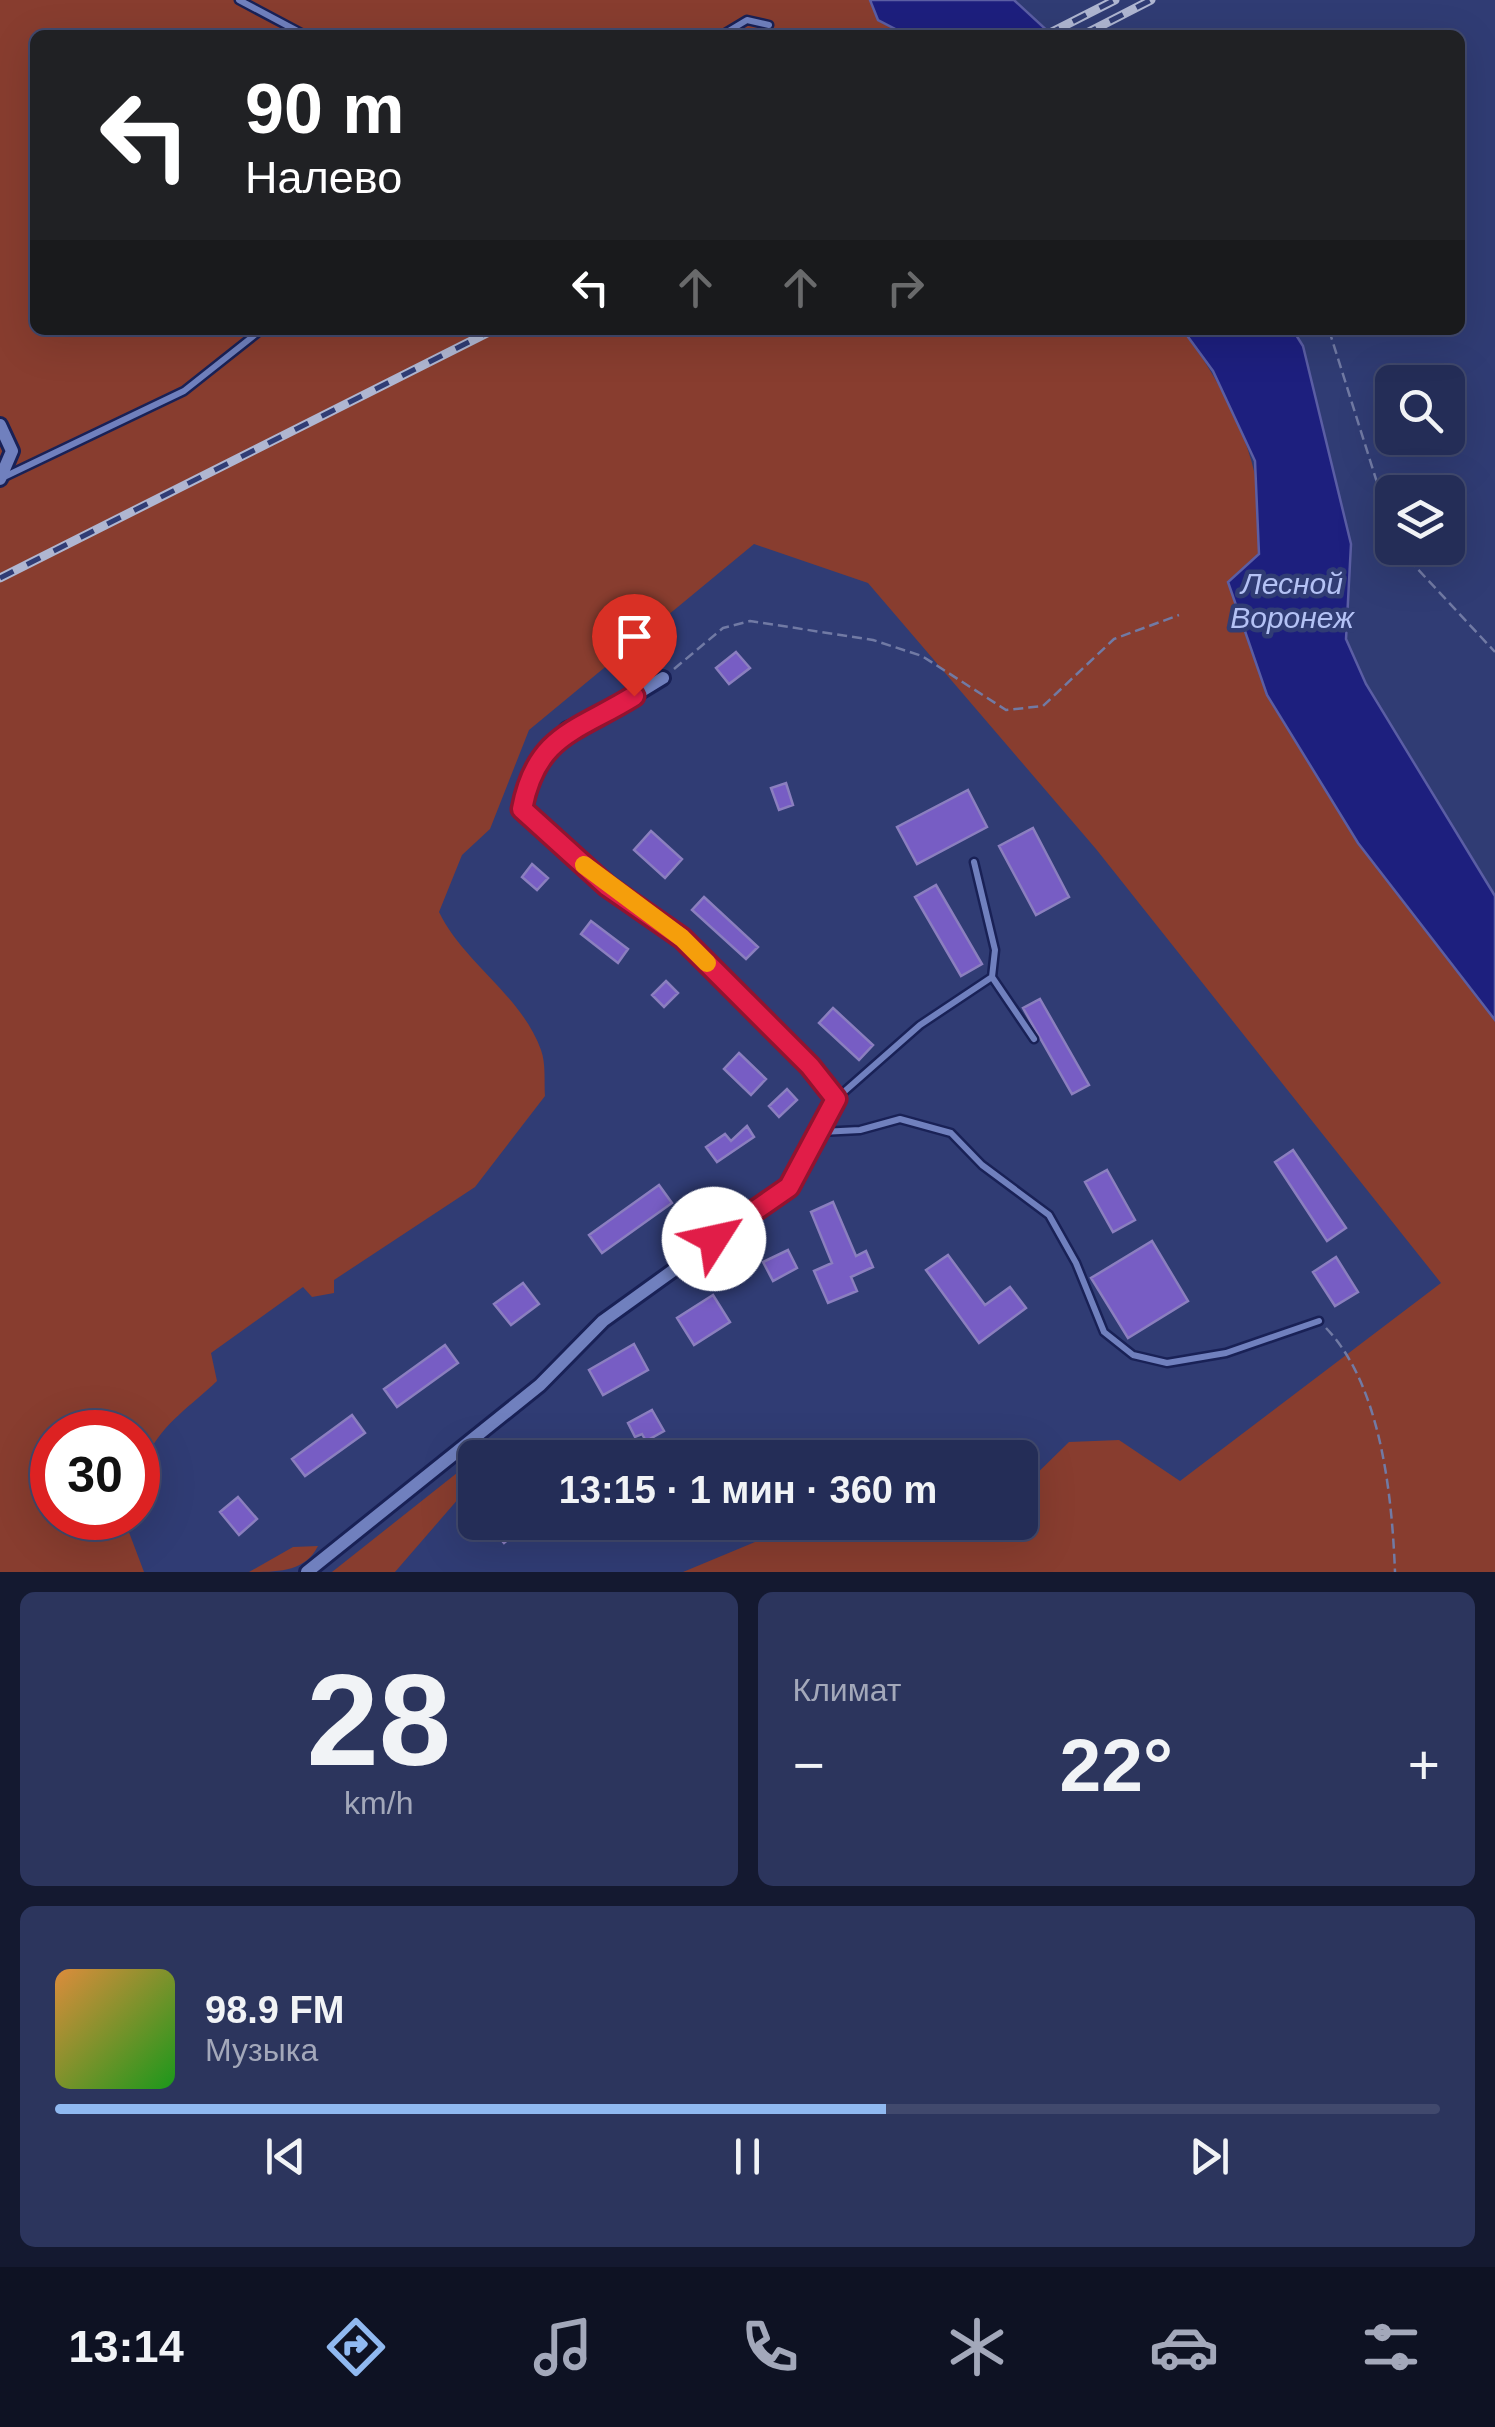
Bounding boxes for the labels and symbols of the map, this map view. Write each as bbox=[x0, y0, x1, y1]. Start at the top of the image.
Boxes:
water label: Лесной Воронеж bbox=[1230, 567, 1355, 634]
pin bbox=[592, 594, 677, 697]
position arrow bbox=[662, 1187, 766, 1291]
speed limit sign: 30 bbox=[30, 1410, 160, 1540]

